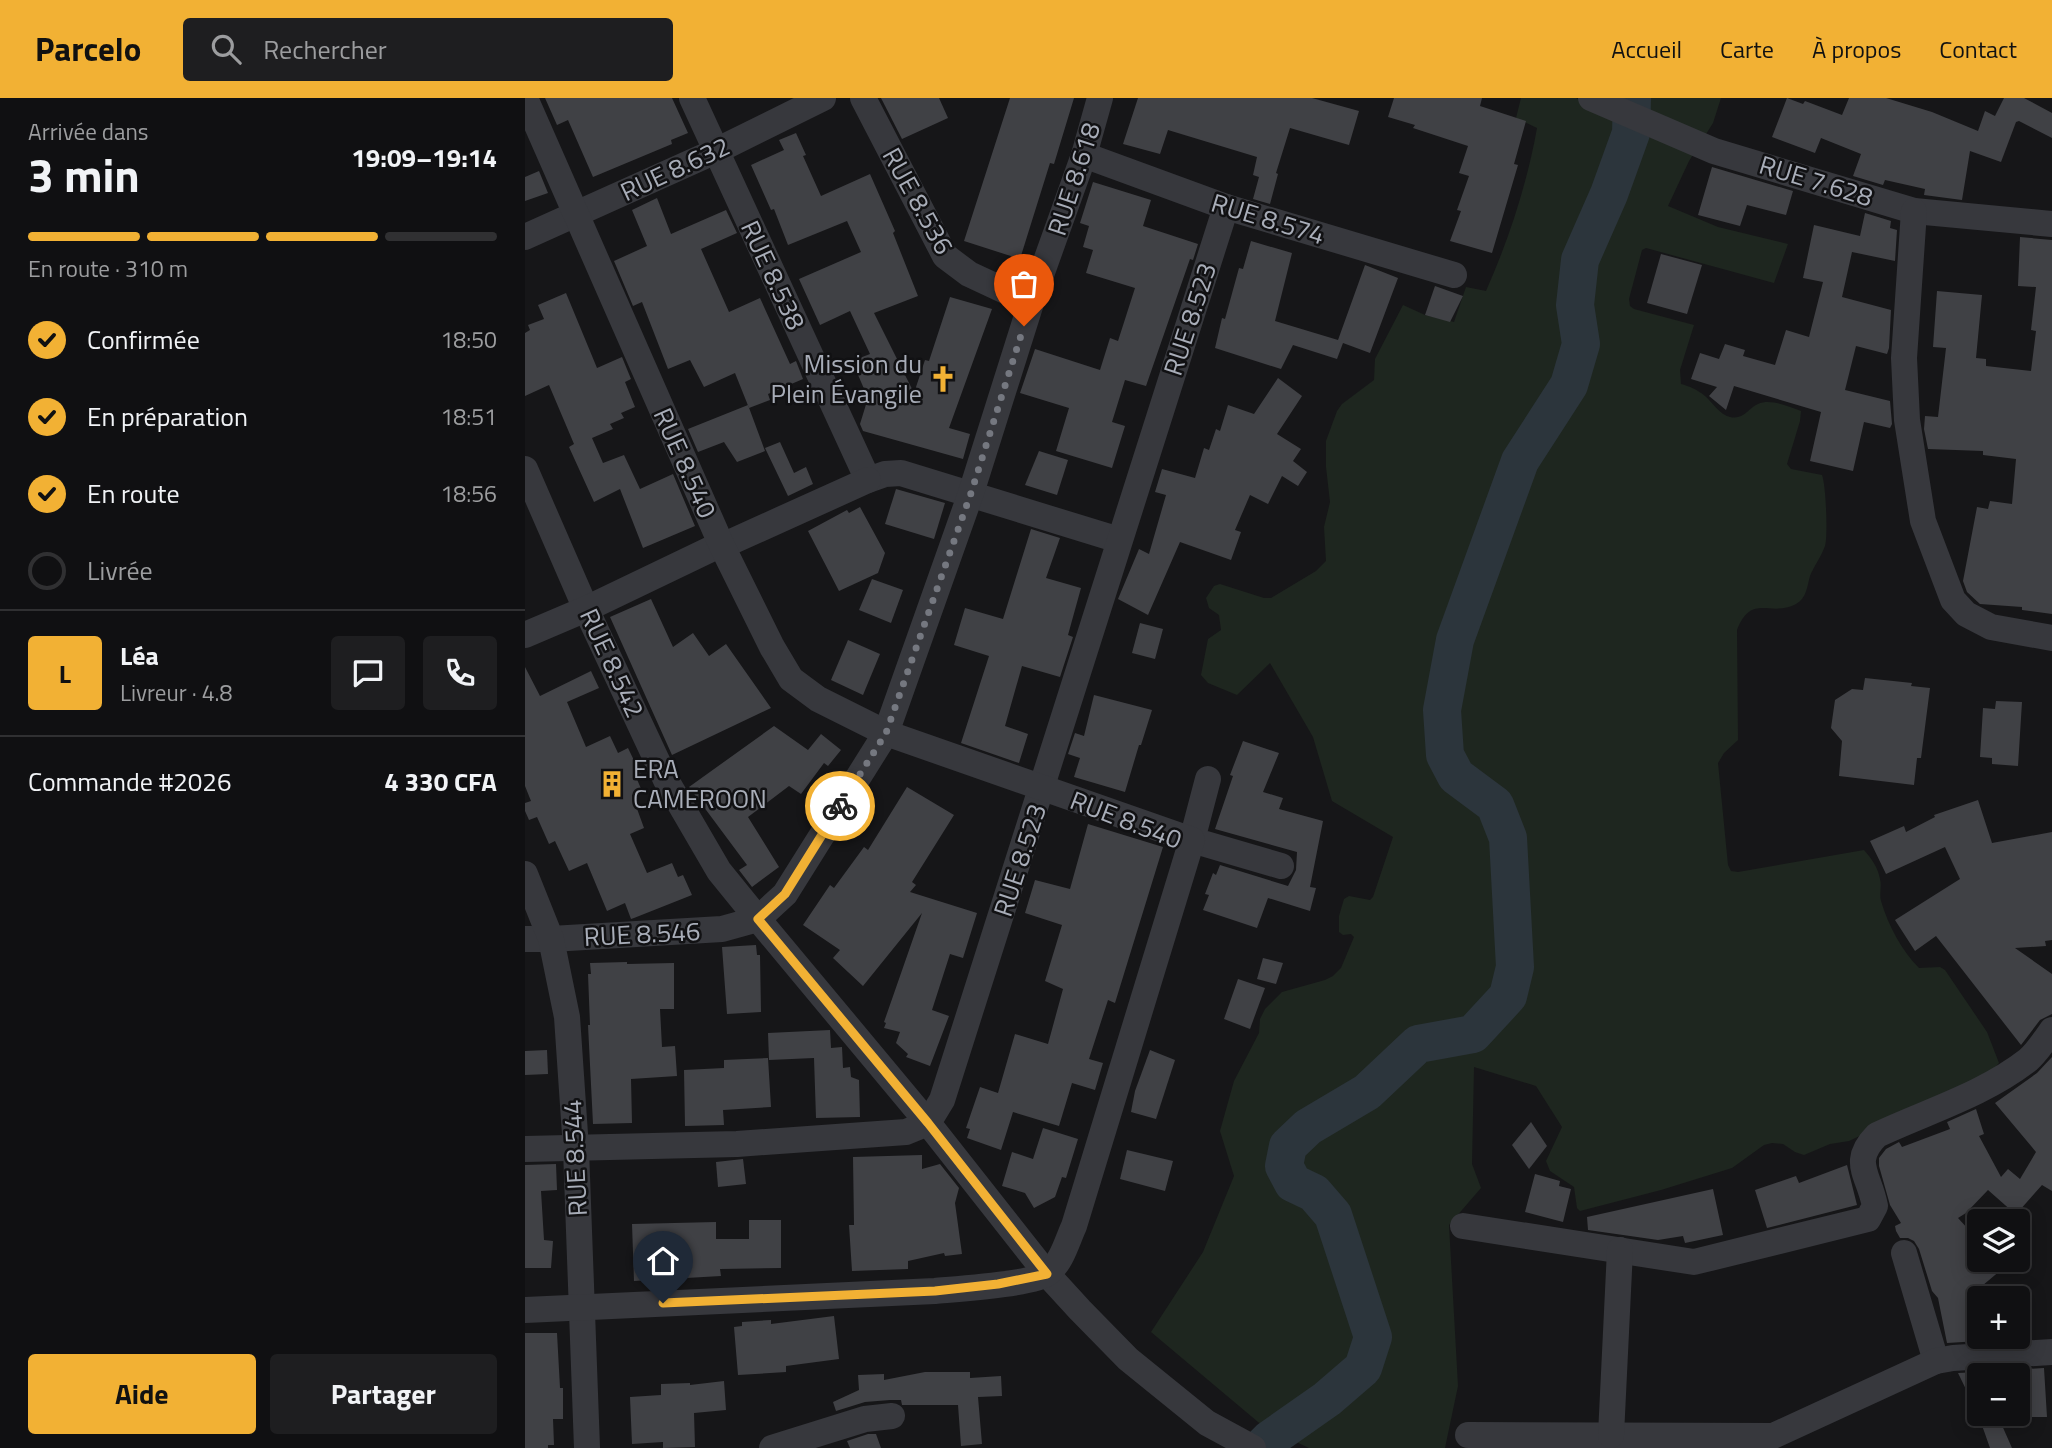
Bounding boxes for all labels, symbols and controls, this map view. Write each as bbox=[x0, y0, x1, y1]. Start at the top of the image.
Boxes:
search box bbox=[183, 18, 673, 81]
text: Parcelo bbox=[35, 24, 141, 74]
icon: search bbox=[207, 30, 245, 68]
text: Rechercher bbox=[263, 30, 387, 69]
text: Accueil bbox=[1611, 31, 1682, 67]
text: Carte bbox=[1720, 31, 1774, 67]
text: À propos bbox=[1812, 31, 1901, 67]
text: Contact bbox=[1939, 31, 2017, 67]
text: Arrivée dans bbox=[28, 114, 149, 149]
street label: RUE 8.618 bbox=[1037, 117, 1110, 240]
street label: RUE 8.632 bbox=[614, 126, 736, 211]
text: 19:09–19:14 bbox=[351, 138, 497, 177]
text: 3 min bbox=[28, 140, 140, 210]
street label: RUE 8.536 bbox=[873, 140, 964, 261]
street label: RUE 7.628 bbox=[1755, 145, 1878, 216]
street label: RUE 8.574 bbox=[1207, 183, 1330, 254]
street label: RUE 8.538 bbox=[731, 214, 816, 336]
text: En route · 310 m bbox=[28, 251, 188, 286]
pin bbox=[994, 254, 1054, 326]
street label: RUE 8.523 bbox=[1153, 257, 1226, 380]
icon: bag bbox=[1005, 265, 1043, 303]
text: Confirmée bbox=[87, 320, 200, 359]
icon: check bbox=[28, 321, 66, 359]
text: 18:50 bbox=[440, 322, 497, 357]
place label: Mission du Plein Évangile bbox=[770, 344, 922, 413]
church icon: Mission du Plein Évangile bbox=[928, 364, 958, 394]
text: En préparation bbox=[87, 397, 248, 436]
icon: check bbox=[28, 398, 66, 436]
text: 18:51 bbox=[440, 399, 497, 434]
street label: RUE 8.540 bbox=[644, 402, 727, 524]
text: En route bbox=[87, 474, 180, 513]
icon: check bbox=[28, 475, 66, 513]
text: 18:56 bbox=[440, 476, 497, 511]
text: Livrée bbox=[87, 551, 153, 590]
street label: RUE 8.542 bbox=[570, 602, 655, 724]
text: Léa bbox=[120, 636, 159, 675]
button: chat bbox=[331, 636, 405, 710]
button: phone bbox=[423, 636, 497, 710]
text: L bbox=[59, 654, 71, 693]
text: Livreur · 4.8 bbox=[120, 675, 232, 710]
place label: ERA CAMEROON bbox=[633, 749, 767, 818]
text: Commande #2026 bbox=[28, 762, 231, 801]
text: 4 330 CFA bbox=[384, 762, 497, 801]
building icon: ERA CAMEROON bbox=[597, 769, 627, 799]
courier bbox=[805, 771, 875, 841]
street label: RUE 8.540 bbox=[1065, 780, 1188, 859]
icon: bike bbox=[821, 787, 859, 825]
street label: RUE 8.523 bbox=[983, 798, 1056, 921]
street label: RUE 8.546 bbox=[583, 911, 701, 956]
street label: RUE 8.544 bbox=[552, 1099, 597, 1217]
map controls bbox=[1967, 1209, 2030, 1426]
button: layers bbox=[1967, 1209, 2030, 1272]
pin bbox=[633, 1231, 693, 1303]
icon: home bbox=[644, 1242, 682, 1280]
button: + bbox=[1967, 1286, 2030, 1349]
button: Aide bbox=[28, 1354, 256, 1434]
button: Partager bbox=[270, 1354, 497, 1434]
button: − bbox=[1967, 1363, 2030, 1426]

